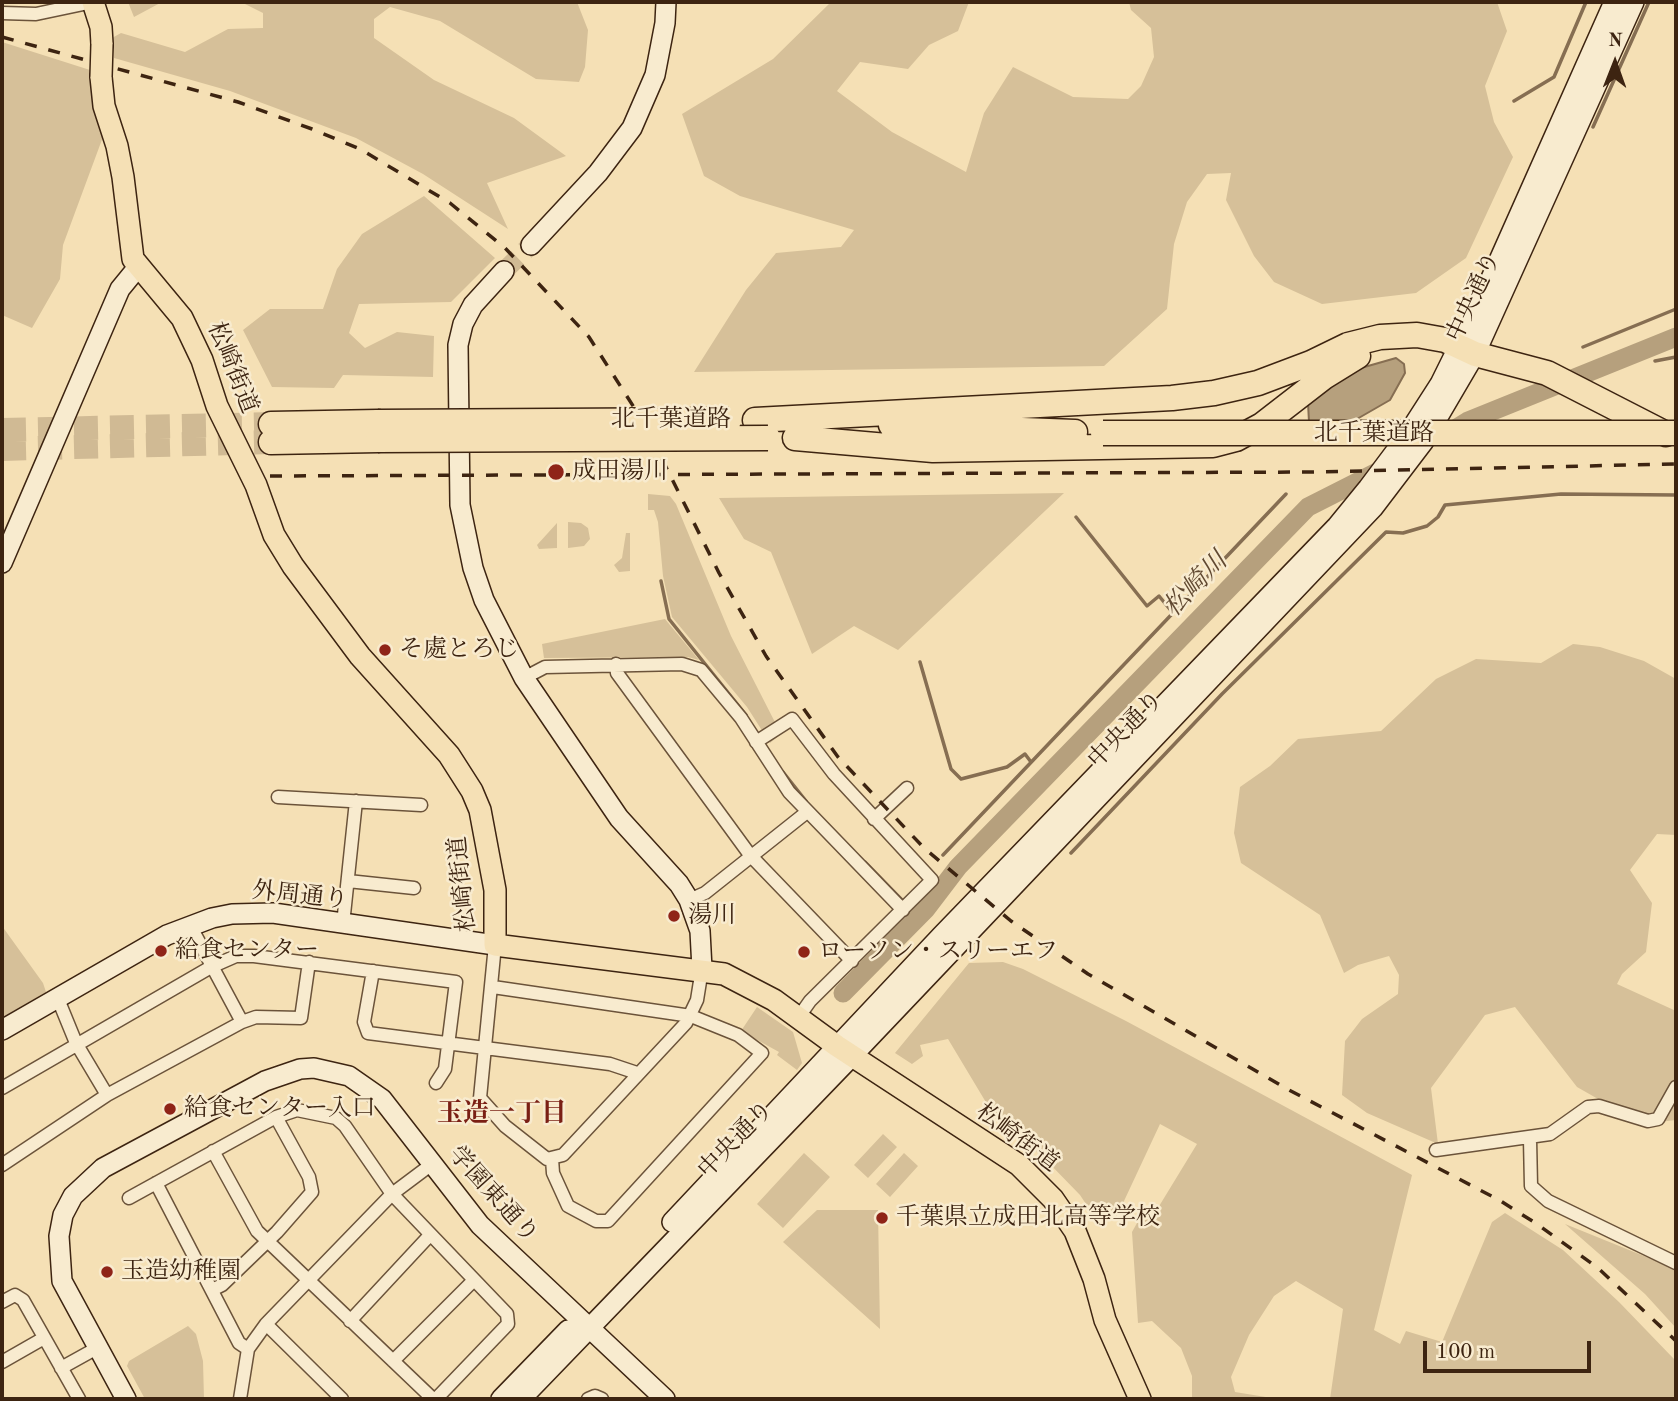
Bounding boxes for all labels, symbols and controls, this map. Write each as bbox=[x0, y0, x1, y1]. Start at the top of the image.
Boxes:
north arrow bbox=[1580, 28, 1650, 98]
text: N bbox=[1608, 32, 1623, 51]
street label: 中央通り bbox=[1441, 247, 1507, 347]
street label: 松崎街道 bbox=[201, 318, 263, 418]
street label: 北千葉道路 bbox=[611, 406, 731, 434]
street label: 北千葉道路 bbox=[1314, 420, 1434, 448]
place label: 成田湯川 bbox=[572, 458, 668, 486]
marker: 成田湯川 bbox=[546, 462, 566, 482]
water label: 松崎川 bbox=[1158, 546, 1234, 624]
place label: そ處とろじ bbox=[399, 636, 519, 664]
marker: そ處とろじ bbox=[377, 642, 393, 658]
street label: 中央通り bbox=[1082, 685, 1170, 775]
street label: 松崎街道 bbox=[444, 835, 482, 933]
street label: 外周通り bbox=[251, 877, 349, 915]
place label: 湯川 bbox=[688, 902, 736, 930]
marker: 湯川 bbox=[666, 908, 682, 924]
place label: 給食センター bbox=[175, 937, 319, 965]
place label: ローソン・スリーエフ bbox=[818, 938, 1058, 966]
marker: 給食センター bbox=[153, 943, 169, 959]
marker: ローソン・スリーエフ bbox=[796, 944, 812, 960]
place label: 給食センター入口 bbox=[184, 1095, 376, 1123]
street label: 中央通り bbox=[692, 1095, 780, 1185]
district label: 玉造一丁目 bbox=[437, 1098, 567, 1130]
street label: 松崎街道 bbox=[970, 1098, 1064, 1178]
marker: 給食センター入口 bbox=[162, 1101, 178, 1117]
street label: 学園東通り bbox=[442, 1141, 544, 1249]
place label: 千葉県立成田北高等学校 bbox=[896, 1204, 1160, 1232]
marker: 千葉県立成田北高等学校 bbox=[874, 1210, 890, 1226]
place label: 玉造幼稚園 bbox=[121, 1258, 241, 1286]
marker: 玉造幼稚園 bbox=[99, 1264, 115, 1280]
scale bar bbox=[1426, 1328, 1594, 1372]
text: 100 m bbox=[1436, 1342, 1495, 1363]

